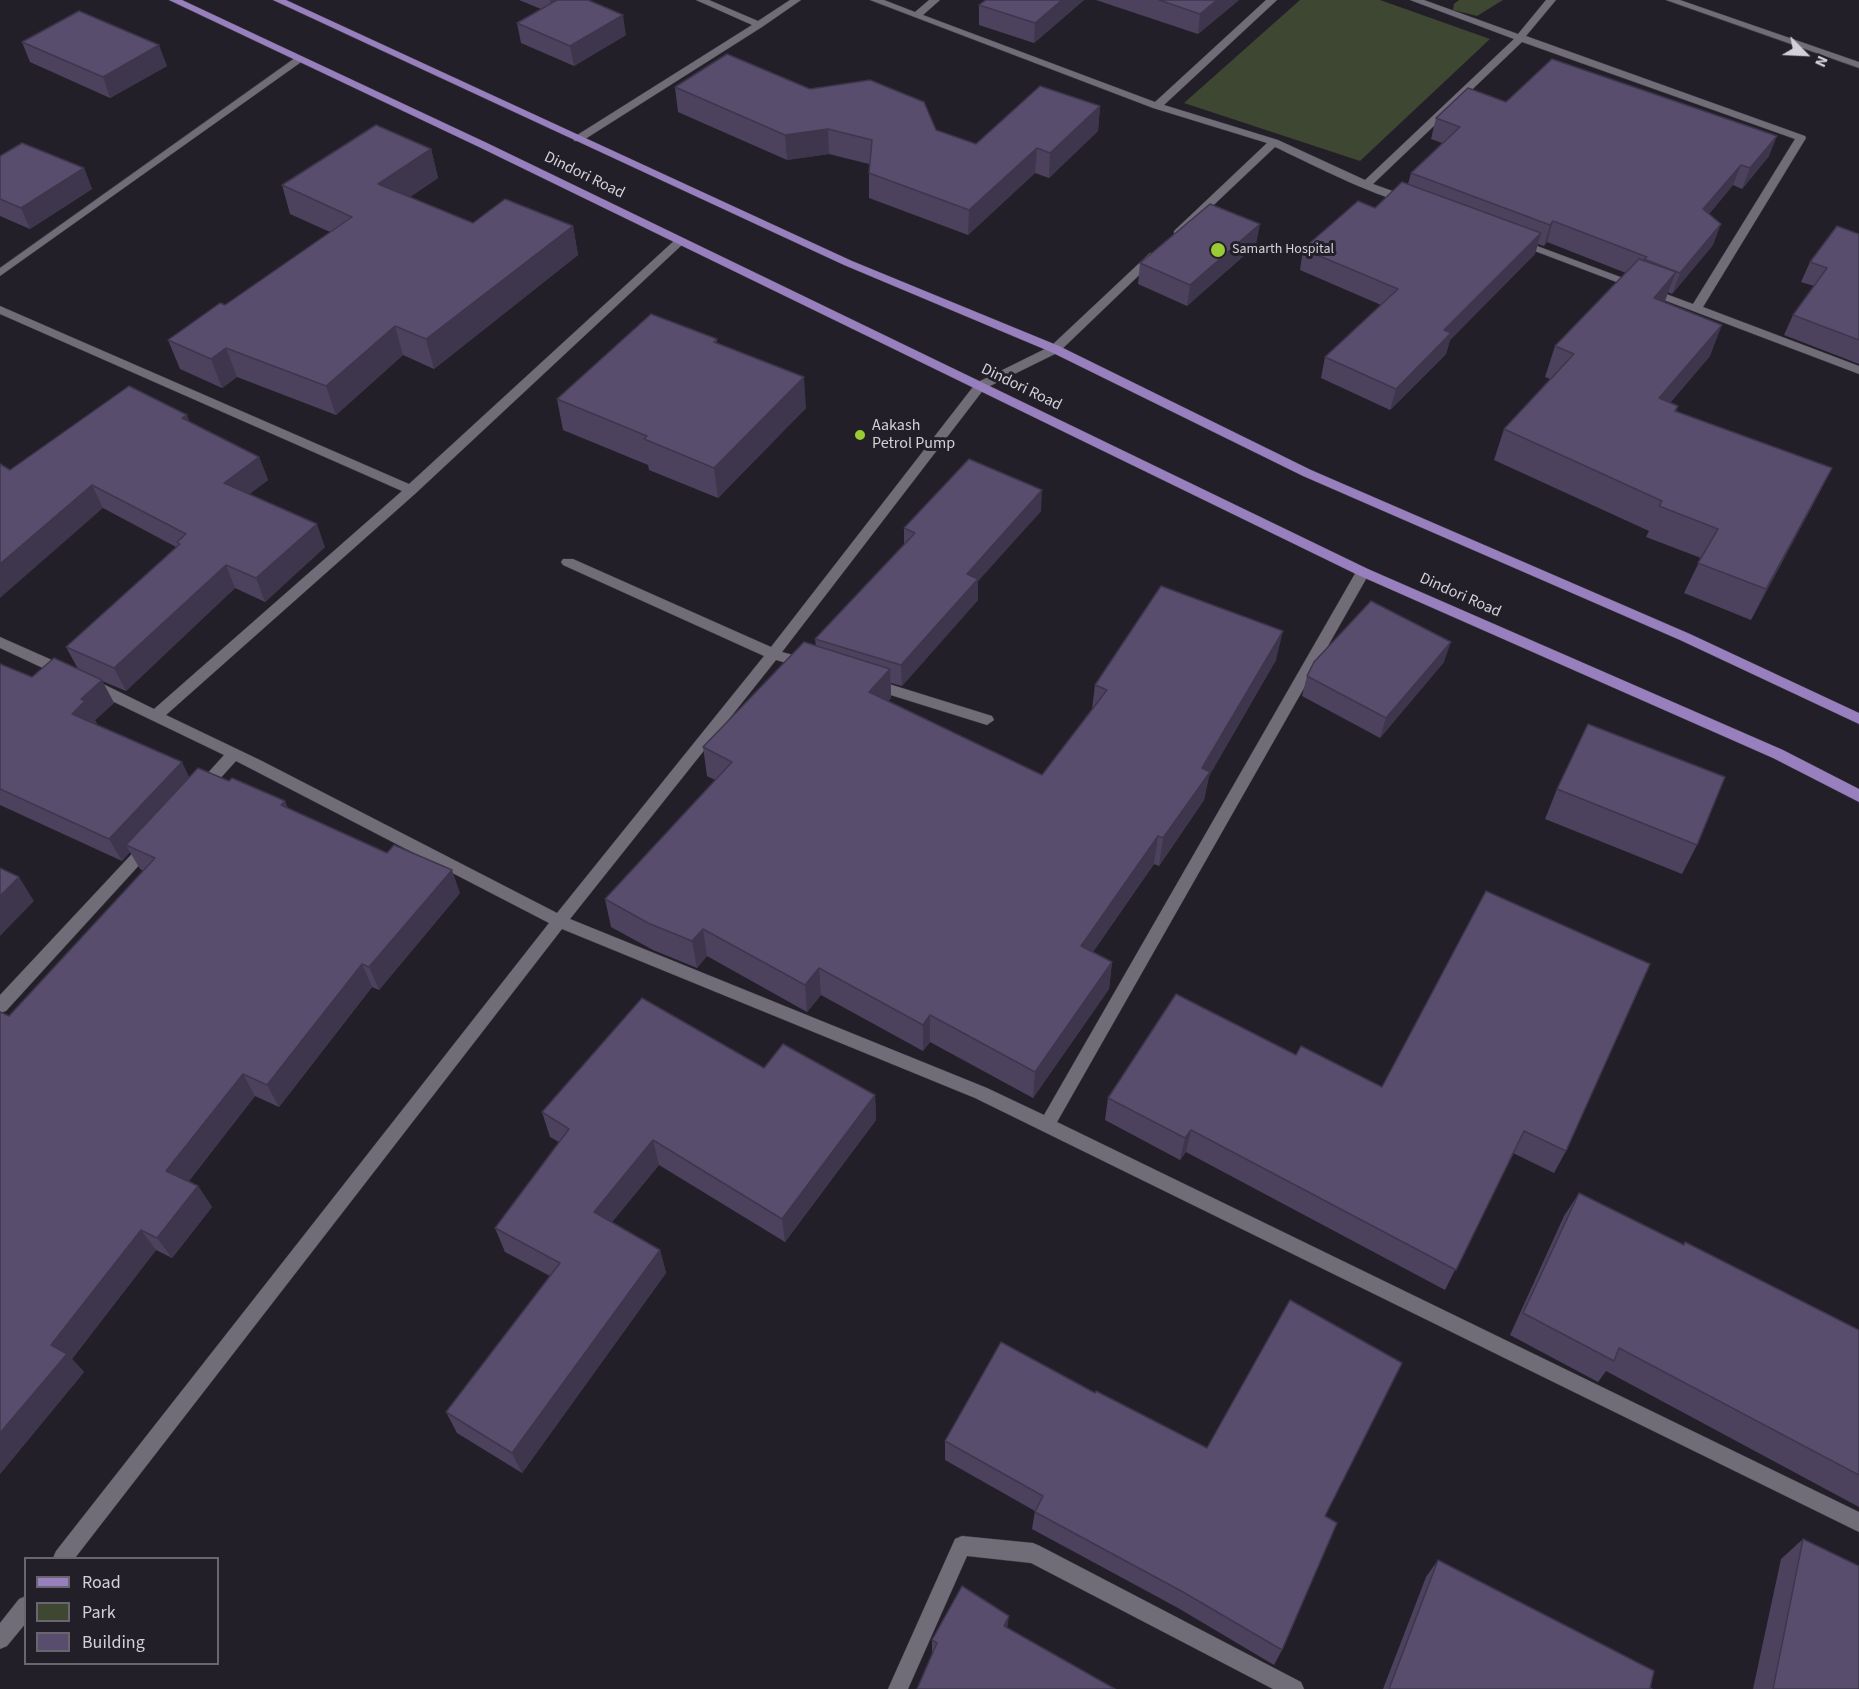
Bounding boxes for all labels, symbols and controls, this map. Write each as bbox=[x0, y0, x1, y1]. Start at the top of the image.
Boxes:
north arrow bbox=[1775, 24, 1835, 84]
text: N bbox=[1809, 52, 1834, 71]
street label: Dindori Road bbox=[541, 148, 627, 204]
marker: Samarth Hospital bbox=[1209, 241, 1227, 259]
place label: Samarth Hospital bbox=[1232, 242, 1334, 258]
street label: Dindori Road bbox=[978, 360, 1064, 416]
place label: Aakash Petrol Pump bbox=[872, 416, 955, 454]
marker: Aakash Petrol Pump bbox=[853, 428, 867, 442]
street label: Dindori Road bbox=[1416, 570, 1504, 622]
legend bbox=[24, 1557, 219, 1665]
text: Road bbox=[82, 1570, 121, 1595]
text: Park bbox=[82, 1600, 116, 1625]
text: Building bbox=[82, 1630, 145, 1655]

